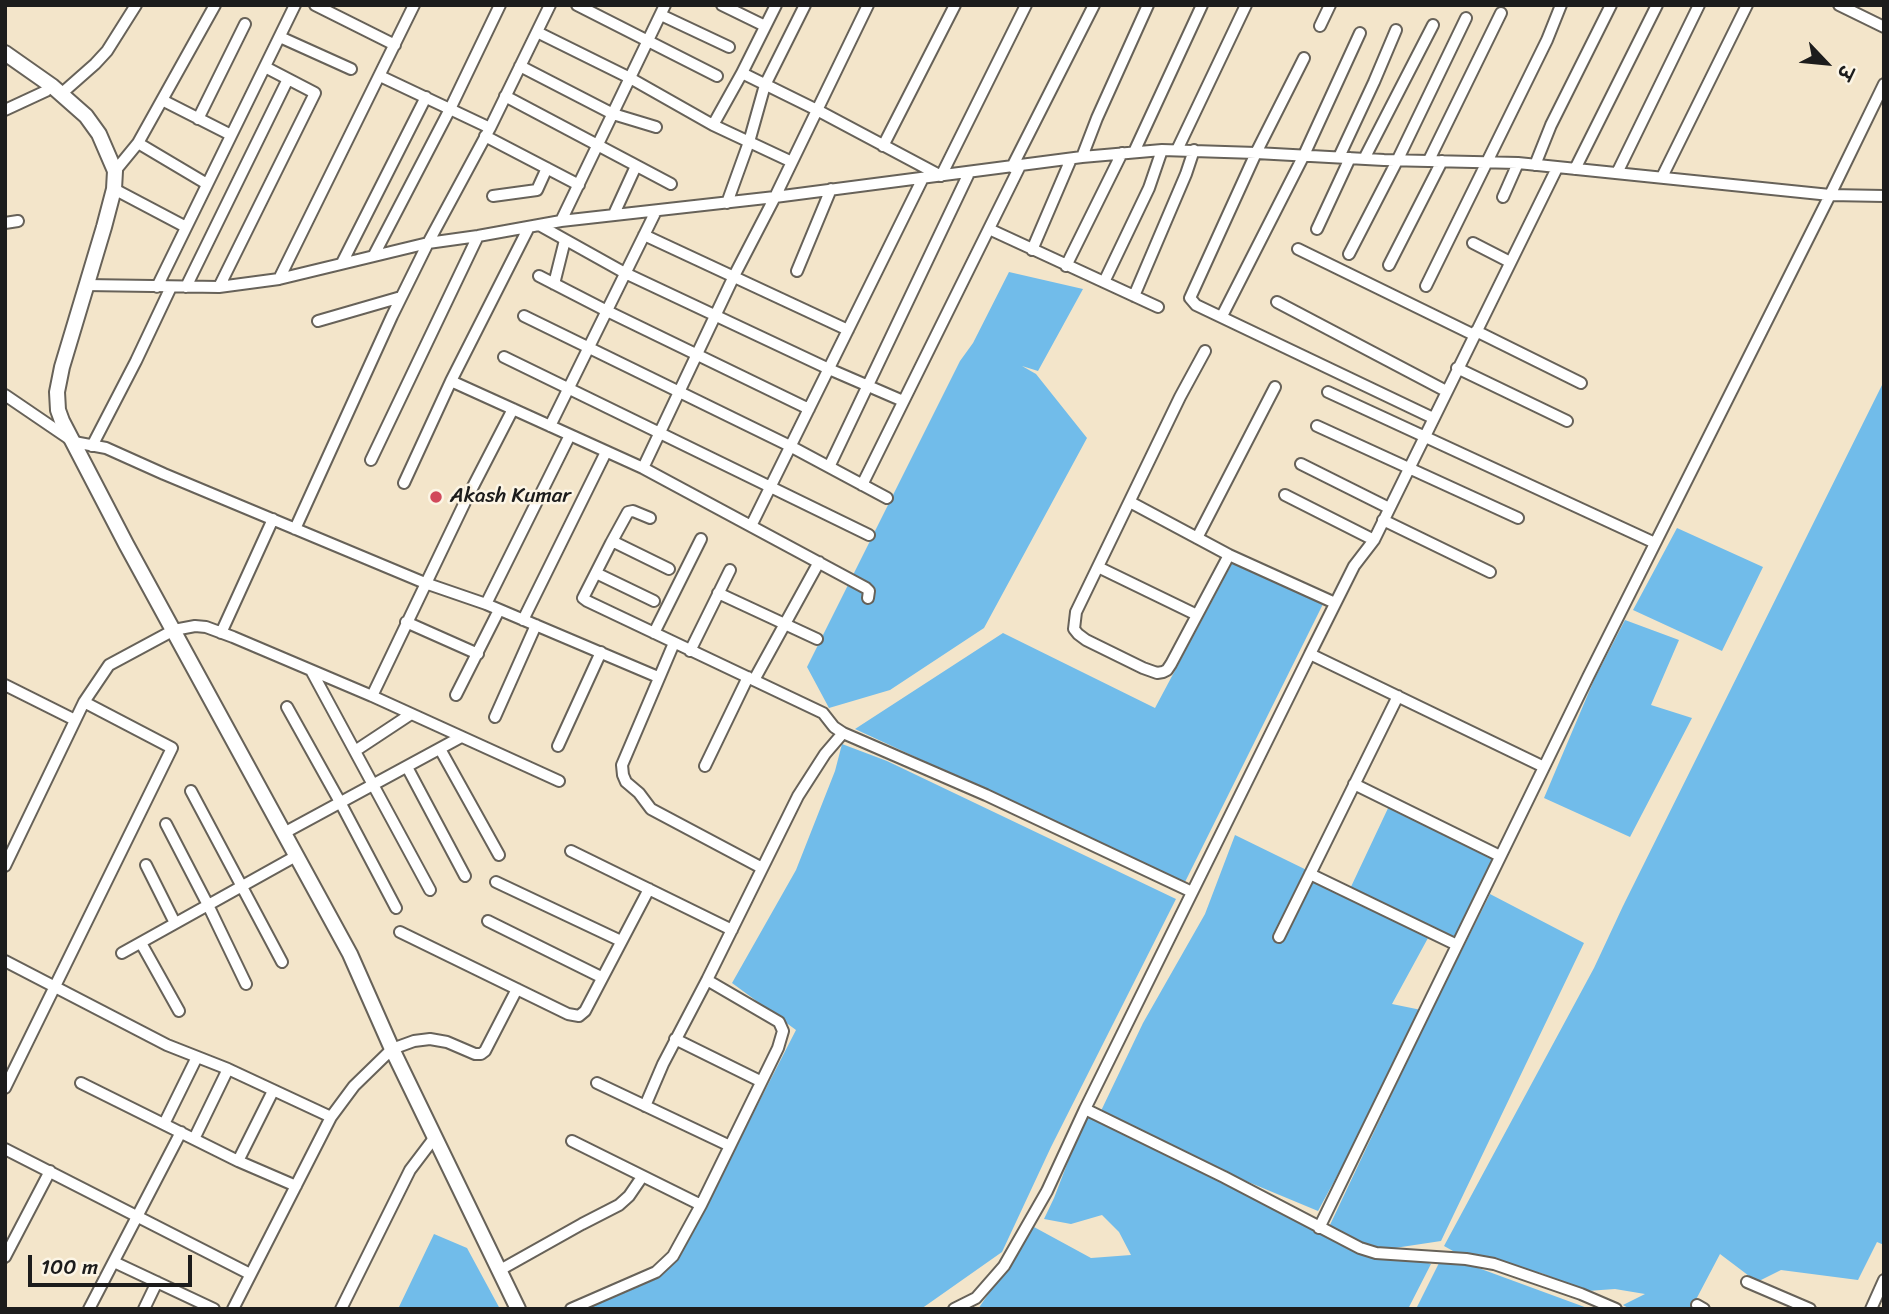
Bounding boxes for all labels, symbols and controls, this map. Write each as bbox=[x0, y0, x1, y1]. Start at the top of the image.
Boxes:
north arrow bbox=[1791, 28, 1861, 98]
text: उ bbox=[1828, 60, 1863, 85]
place label: Akash Kumar bbox=[450, 484, 571, 510]
marker: Akash Kumar bbox=[428, 489, 444, 505]
scale bar bbox=[32, 1240, 196, 1284]
text: 100 m bbox=[41, 1248, 98, 1286]

